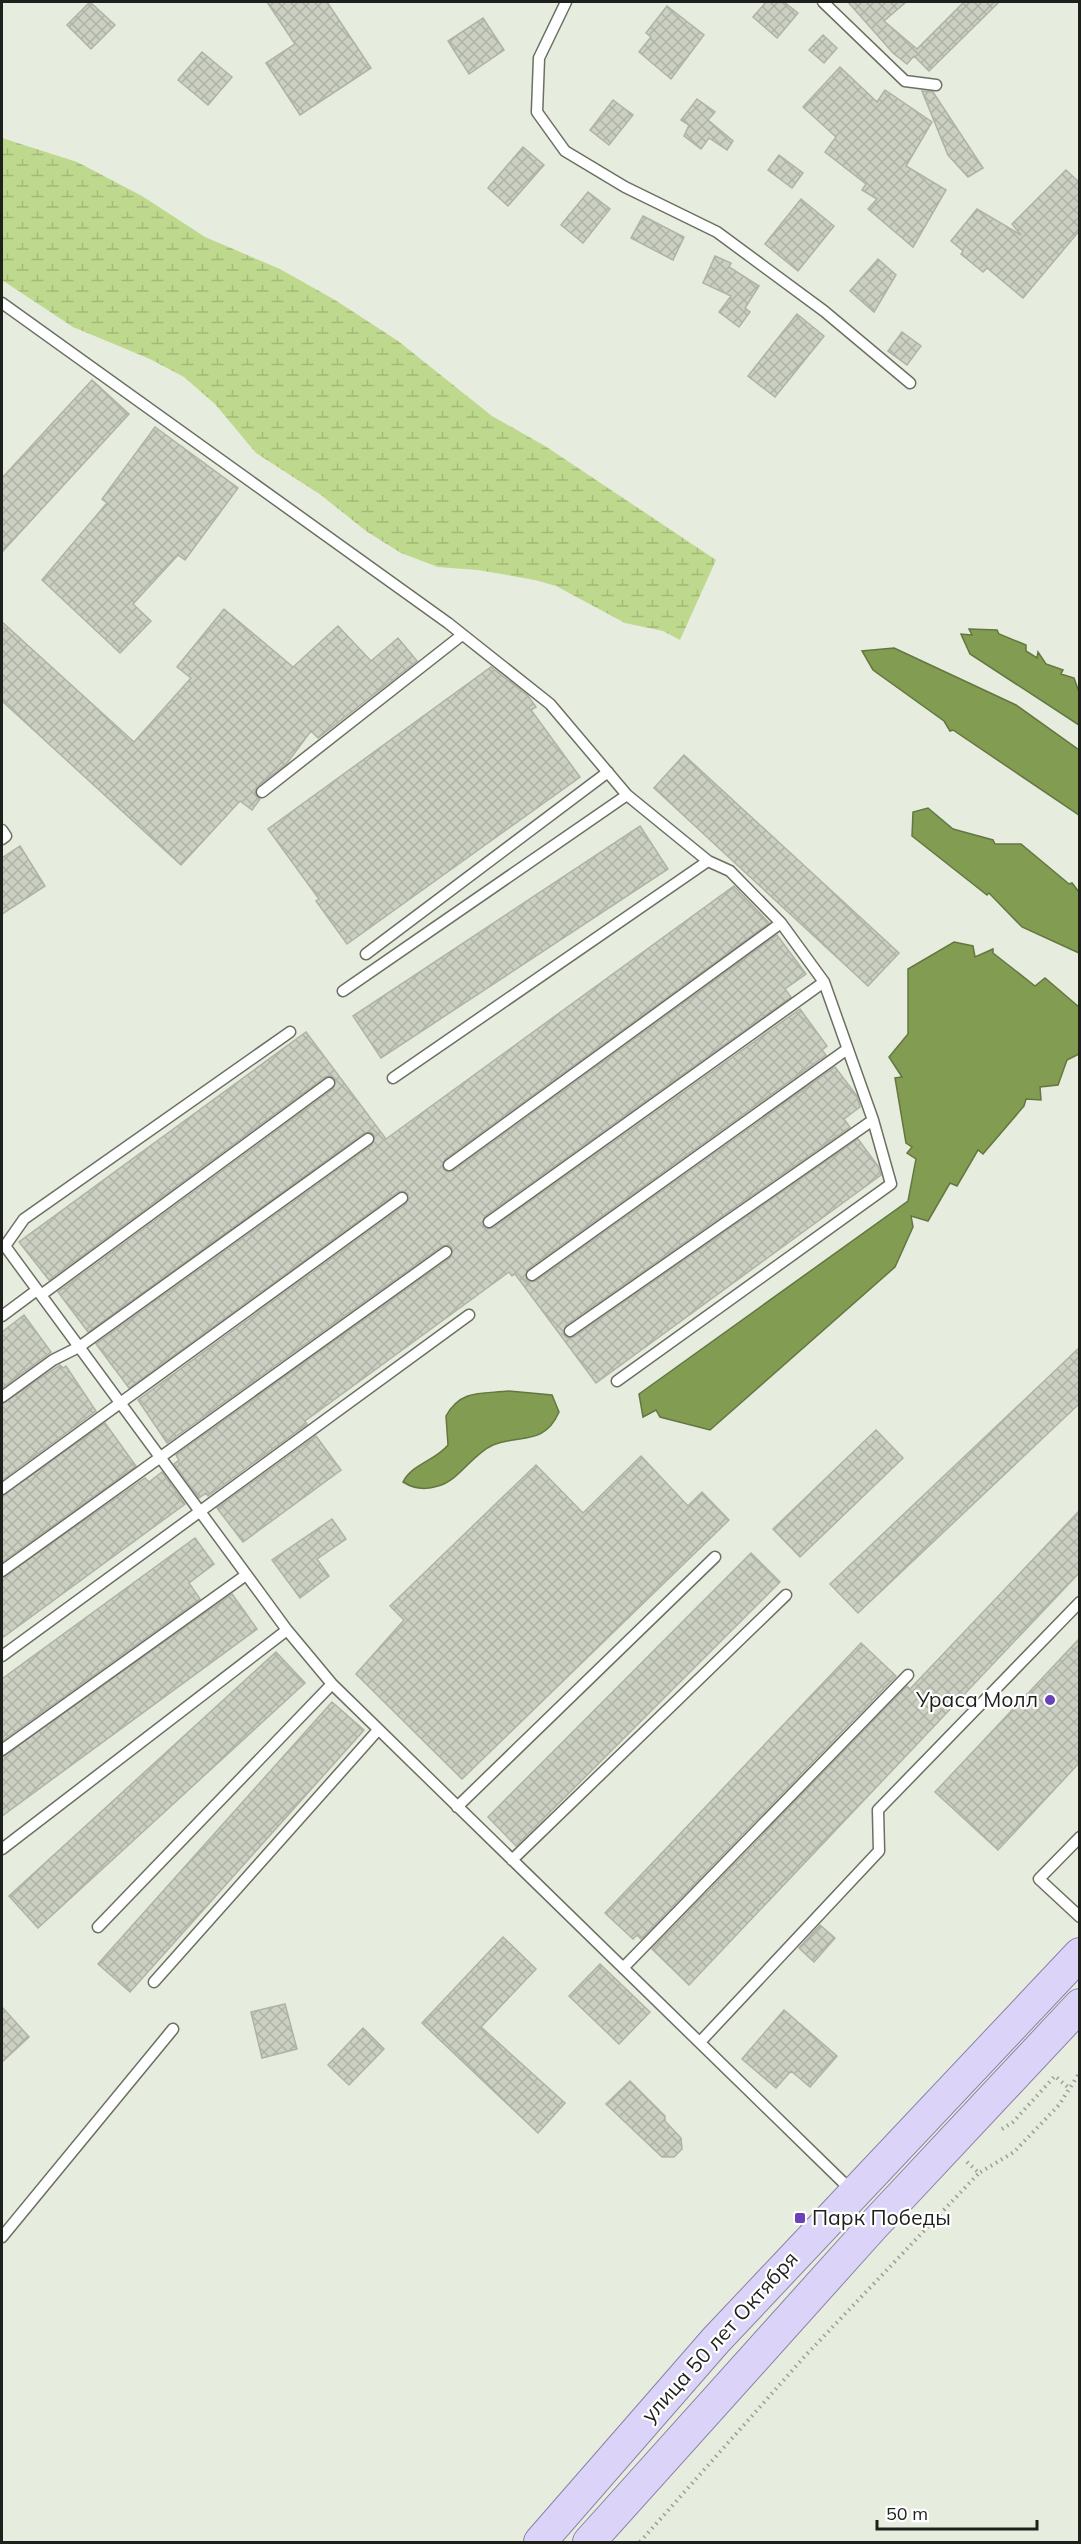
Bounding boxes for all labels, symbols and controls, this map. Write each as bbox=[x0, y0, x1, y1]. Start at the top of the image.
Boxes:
place label: Ураса Молл bbox=[915, 1686, 1038, 1712]
marker: Ураса Молл bbox=[1043, 1693, 1057, 1707]
place label: Парк Победы bbox=[812, 2204, 951, 2230]
marker: Парк Победы bbox=[793, 2211, 807, 2225]
street label: улица 50 лет Октября bbox=[635, 2245, 803, 2427]
scale bar bbox=[877, 2493, 1038, 2531]
text: 50 m bbox=[886, 2502, 928, 2525]

